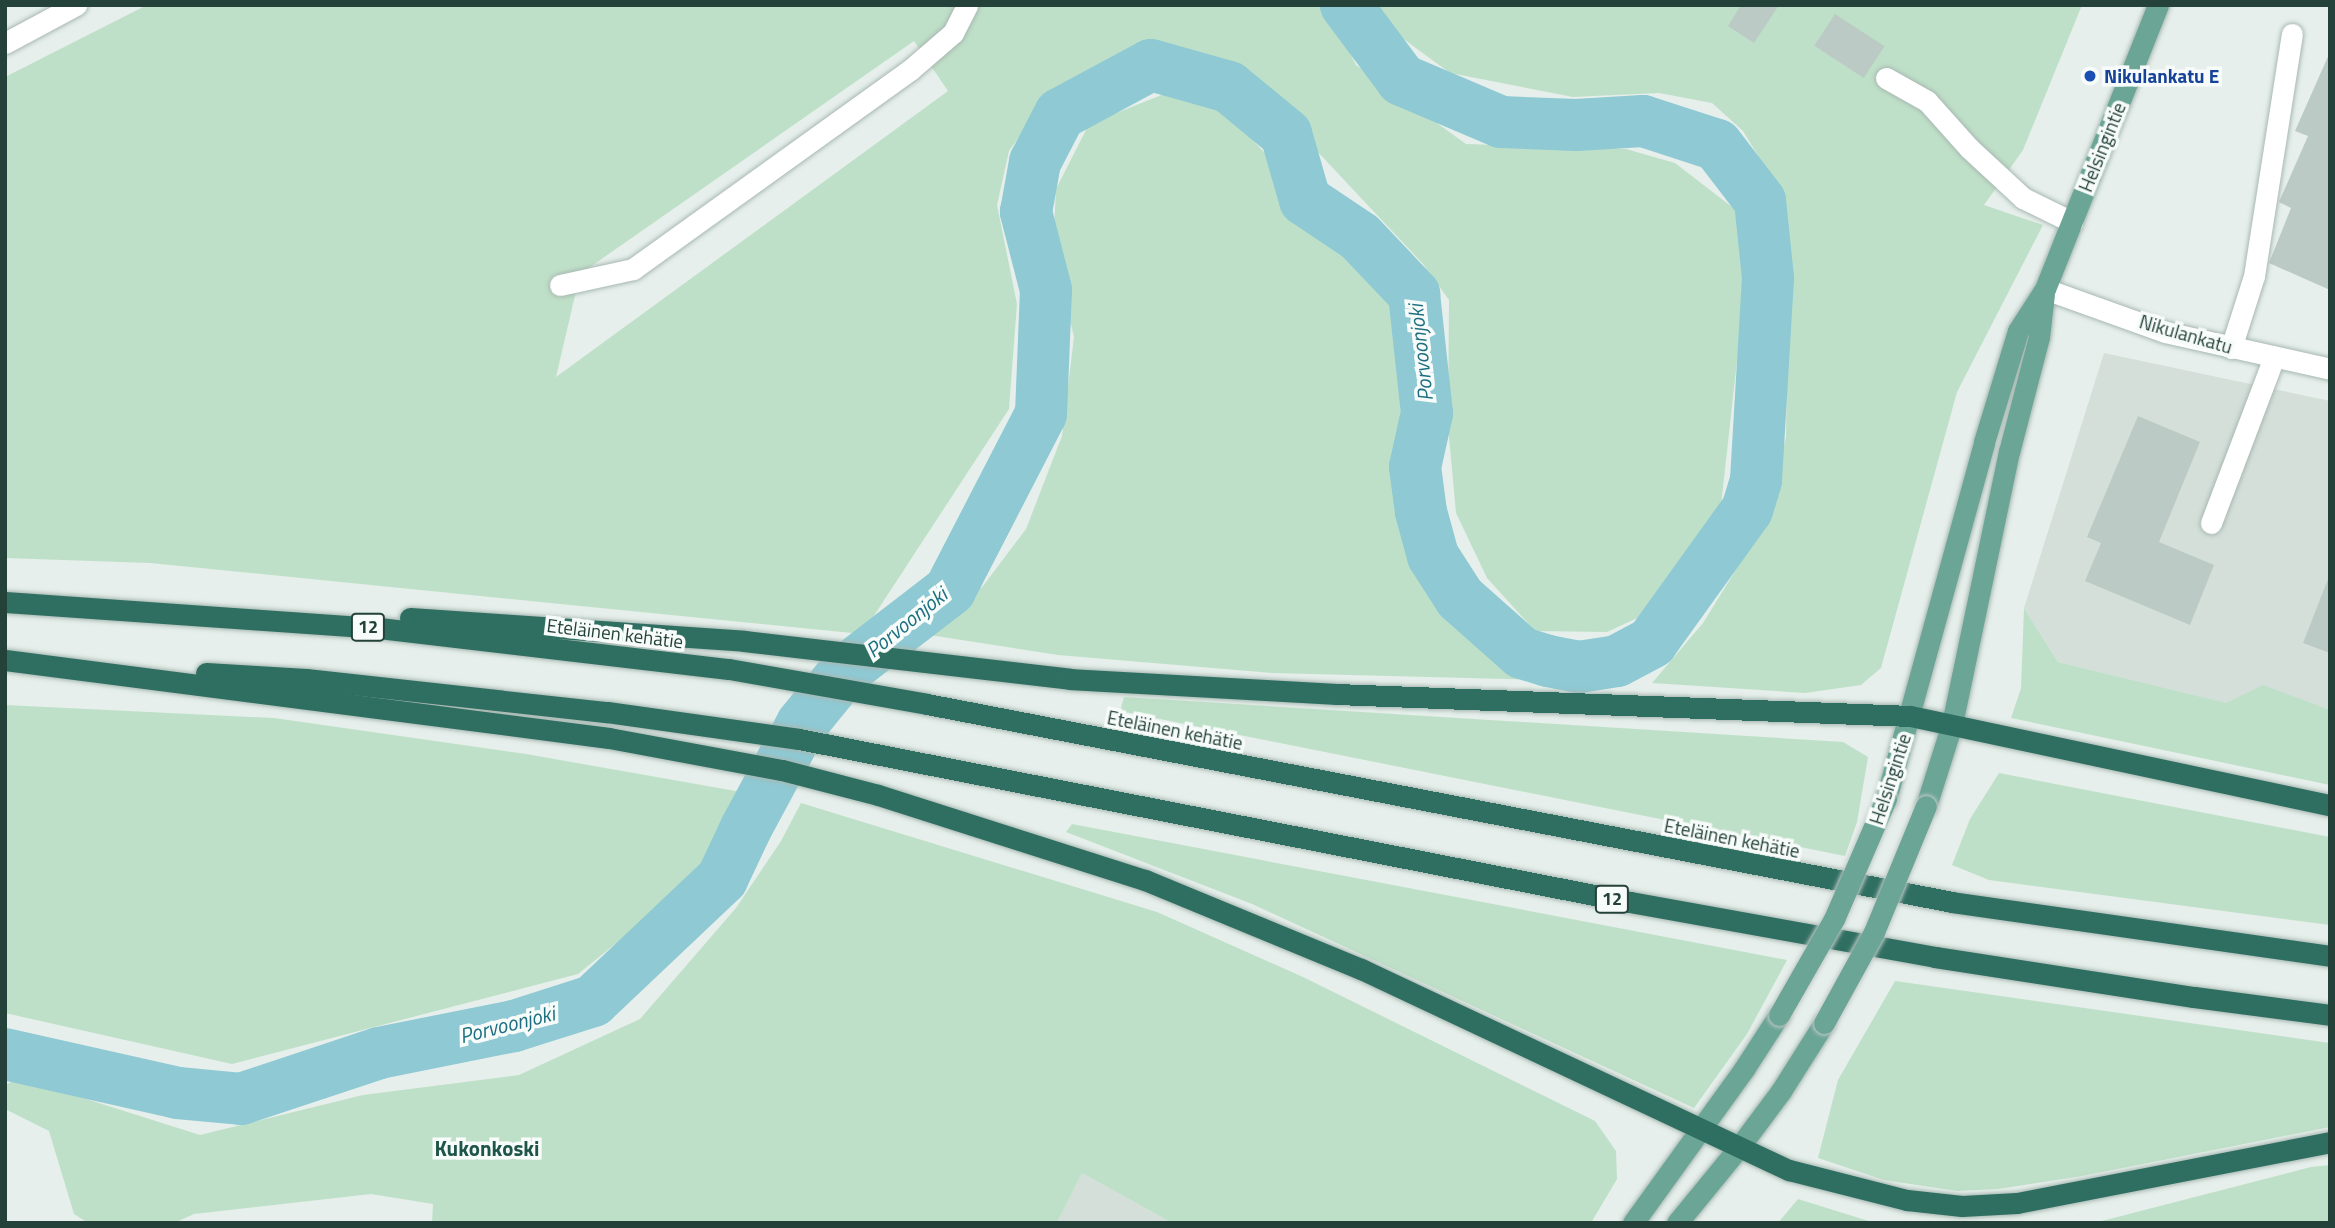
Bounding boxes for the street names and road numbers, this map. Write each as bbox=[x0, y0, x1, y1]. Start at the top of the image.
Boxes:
street label: Helsingintie bbox=[2074, 99, 2130, 195]
street label: Nikulankatu bbox=[2137, 310, 2235, 358]
road number: 12 bbox=[350, 612, 386, 642]
street label: Eteläinen kehätie bbox=[545, 613, 685, 653]
street label: Eteläinen kehätie bbox=[1105, 706, 1245, 754]
street label: Helsingintie bbox=[1865, 731, 1915, 827]
street label: Eteläinen kehätie bbox=[1662, 814, 1802, 862]
road number: 12 bbox=[1594, 884, 1630, 914]

